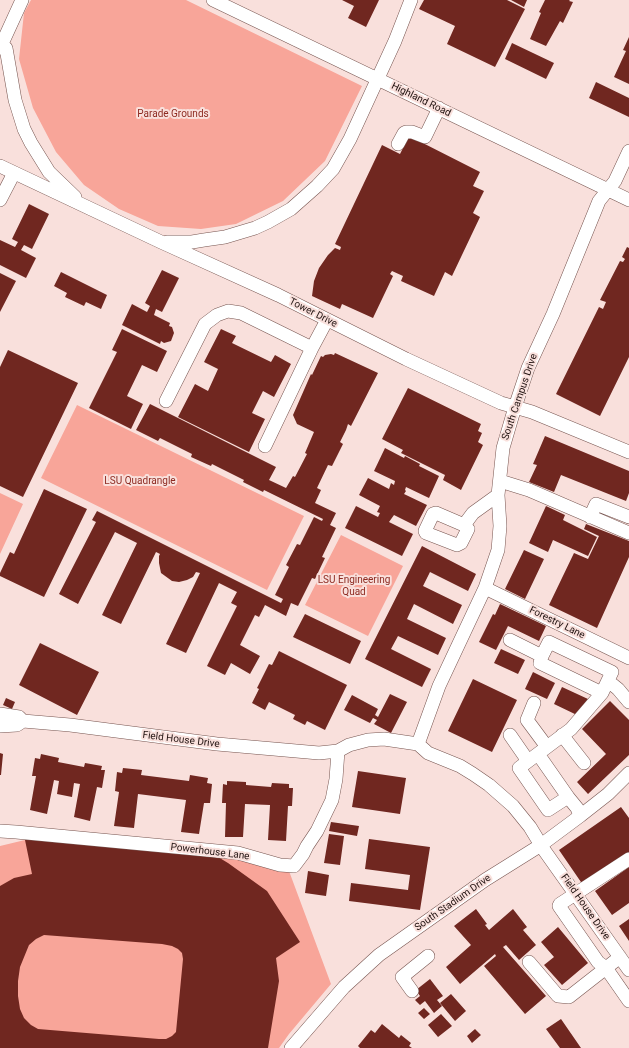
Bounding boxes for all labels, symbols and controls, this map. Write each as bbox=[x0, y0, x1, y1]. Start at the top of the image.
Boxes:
street label: Highland Road bbox=[389, 80, 453, 120]
park label: Parade Grounds bbox=[137, 108, 209, 120]
street label: Tower Drive bbox=[287, 296, 339, 330]
street label: South Campus Drive bbox=[500, 352, 540, 442]
park label: LSU Quadrangle bbox=[104, 475, 176, 487]
park label: LSU Engineering Quad bbox=[318, 574, 390, 598]
street label: Forestry Lane bbox=[527, 604, 587, 642]
street label: Field House Drive bbox=[142, 729, 220, 751]
street label: Powerhouse Lane bbox=[170, 841, 250, 863]
street label: South Stadium Drive bbox=[413, 872, 493, 934]
street label: Field House Drive bbox=[558, 872, 612, 942]

